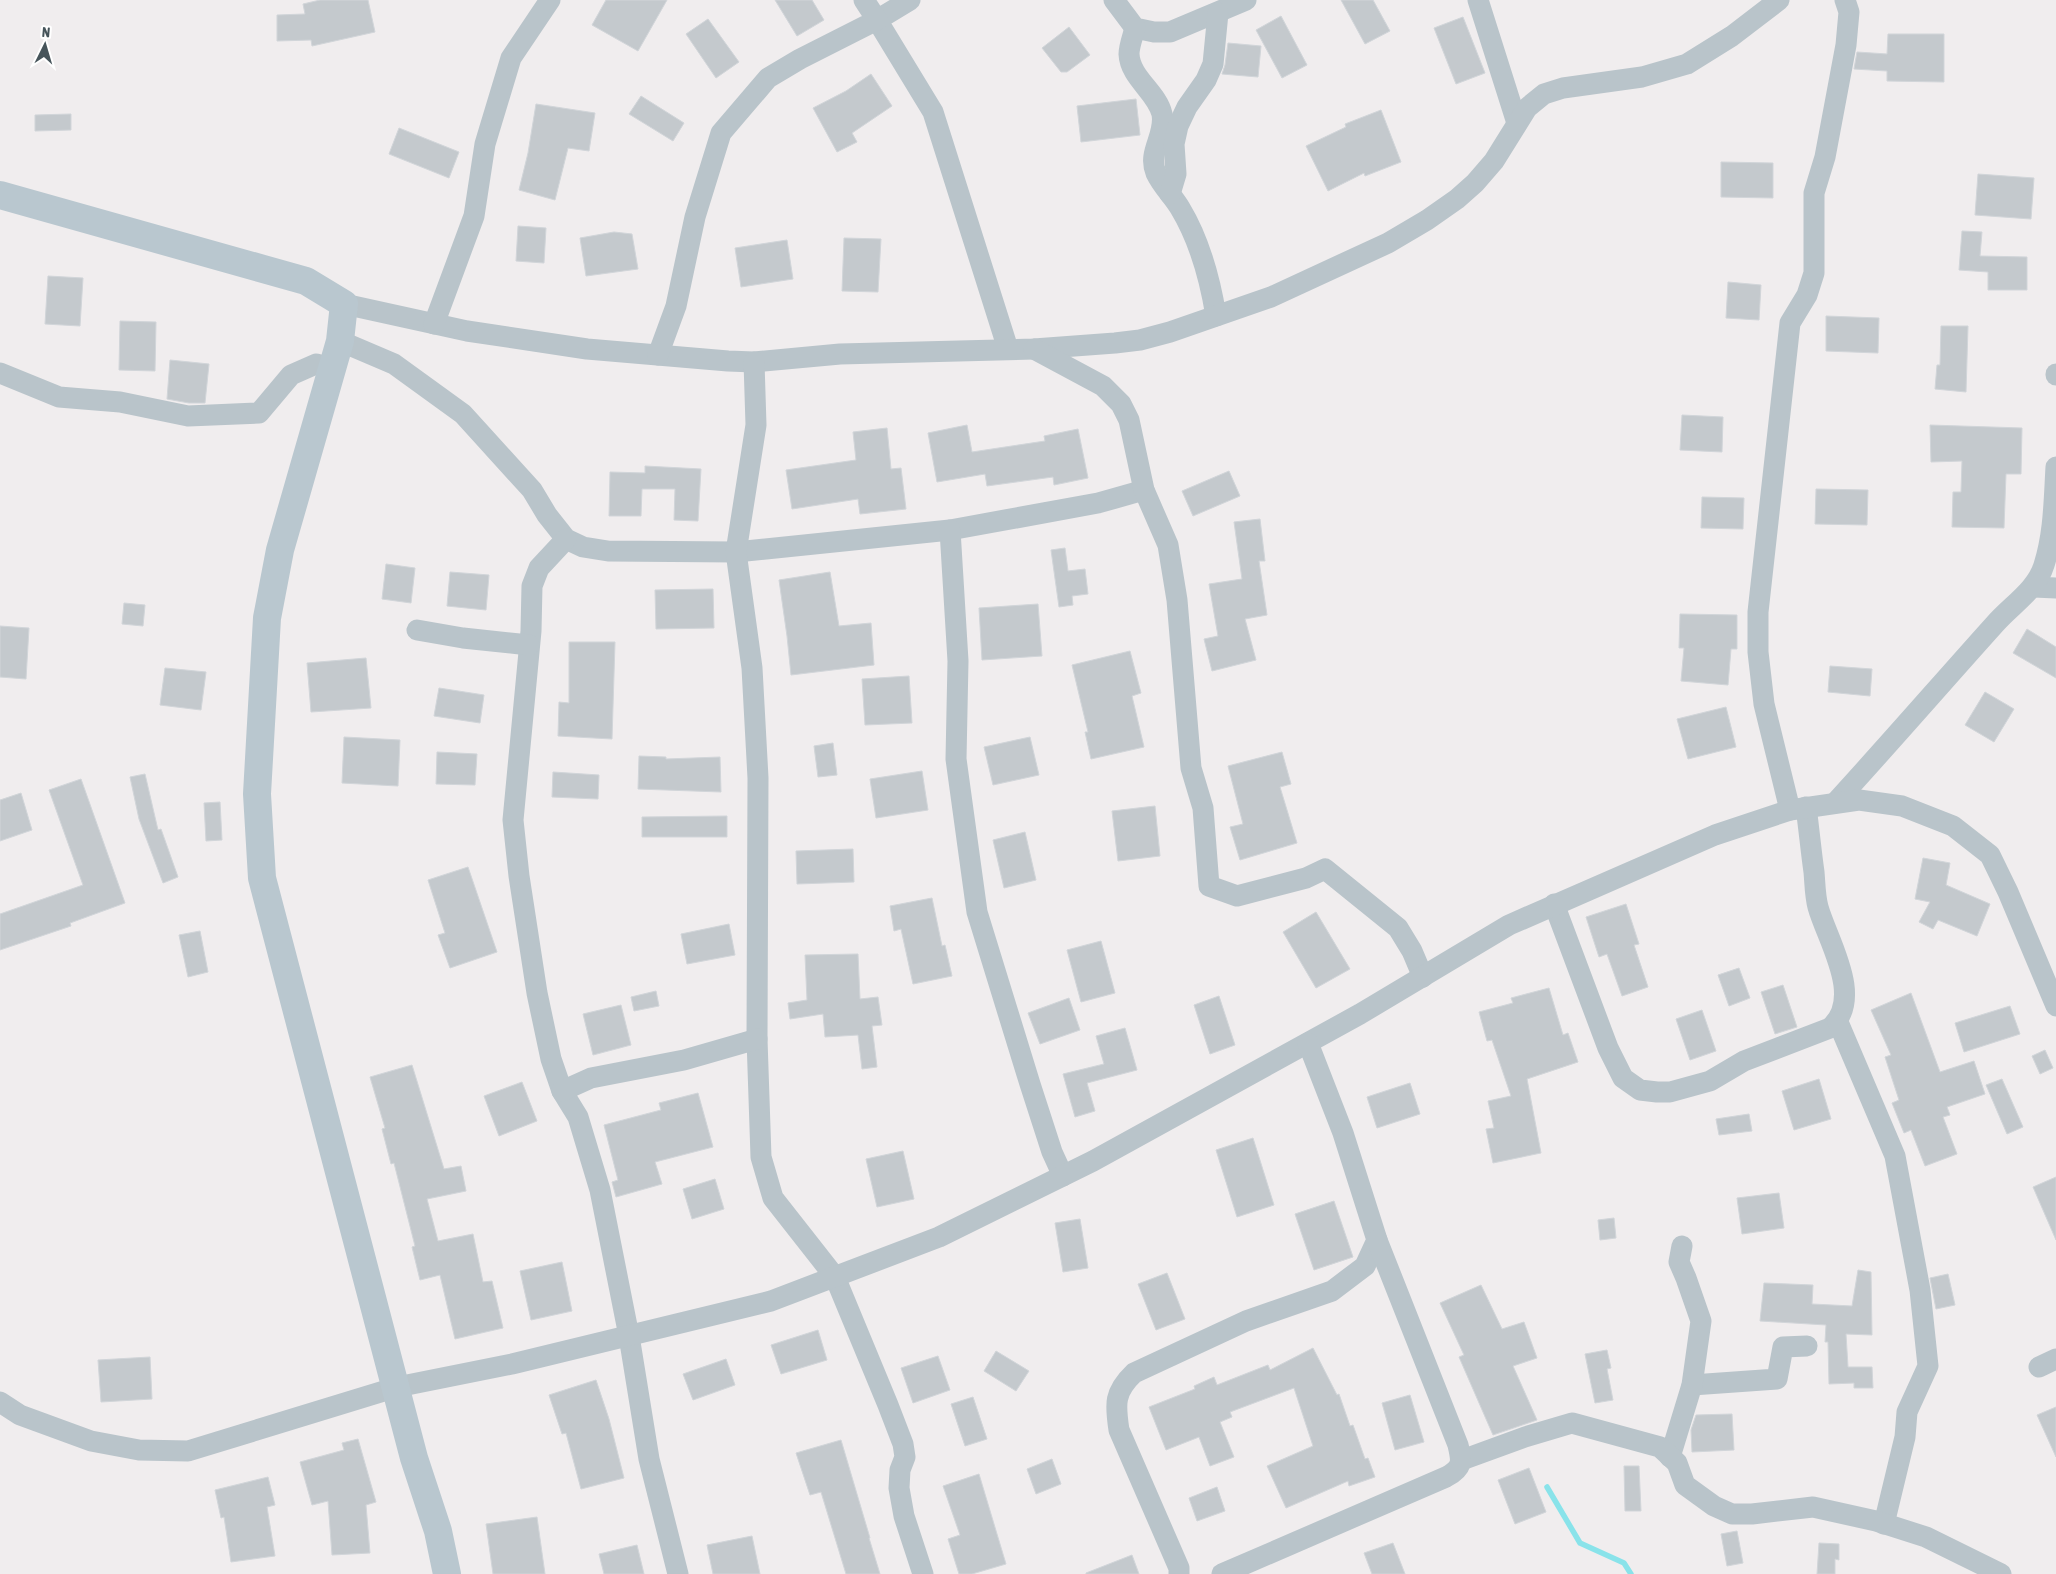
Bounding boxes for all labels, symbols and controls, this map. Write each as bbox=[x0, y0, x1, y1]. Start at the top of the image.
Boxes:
north arrow bbox=[20, 20, 70, 70]
text: N bbox=[41, 24, 51, 40]

